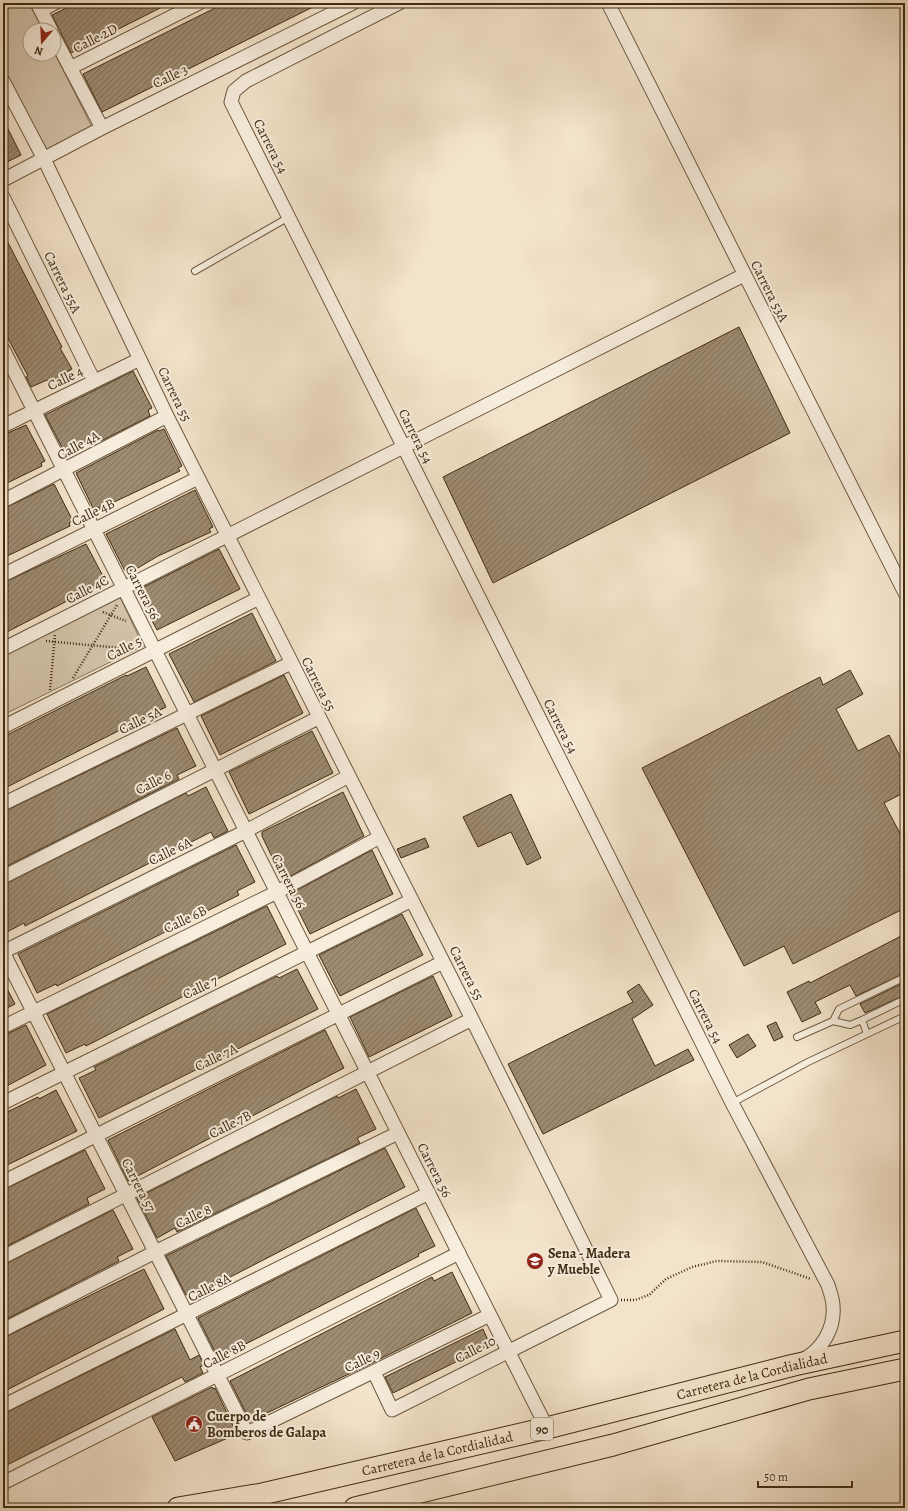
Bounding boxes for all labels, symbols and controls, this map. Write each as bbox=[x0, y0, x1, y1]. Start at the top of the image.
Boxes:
street label: Calle 2D bbox=[70, 19, 121, 58]
north arrow bbox=[22, 22, 62, 62]
text: N bbox=[33, 43, 45, 59]
street label: Calle 3 bbox=[149, 60, 191, 93]
street label: Carrera 54 bbox=[249, 116, 292, 177]
street label: Carrera 55A bbox=[39, 248, 86, 317]
street label: Carrera 53A bbox=[746, 257, 794, 326]
street label: Calle 4 bbox=[44, 362, 86, 395]
street label: Carrera 55 bbox=[153, 364, 196, 425]
street label: Carrera 54 bbox=[394, 406, 437, 467]
street label: Calle 4A bbox=[54, 426, 104, 465]
street label: Calle 4B bbox=[68, 494, 118, 531]
street label: Carrera 56 bbox=[121, 562, 164, 623]
street label: Calle 4C bbox=[62, 570, 112, 608]
street label: Calle 5 bbox=[103, 632, 145, 665]
street label: Carrera 55 bbox=[297, 654, 340, 715]
street label: Carrera 54 bbox=[539, 696, 582, 757]
street label: Calle 5A bbox=[116, 702, 166, 739]
street label: Calle 6 bbox=[132, 765, 174, 799]
street label: Calle 6A bbox=[145, 833, 196, 870]
street label: Carrera 56 bbox=[267, 851, 310, 912]
street label: Calle 6B bbox=[160, 901, 210, 938]
street label: Carrera 55 bbox=[445, 943, 488, 1004]
street label: Calle 7 bbox=[179, 971, 221, 1004]
street label: Carrera 54 bbox=[684, 986, 727, 1047]
street label: Calle 7A bbox=[192, 1039, 241, 1076]
street label: Calle 7B bbox=[206, 1106, 255, 1143]
street label: Carrera 56 bbox=[413, 1140, 456, 1201]
street label: Carrera 57 bbox=[117, 1155, 160, 1216]
street label: Calle 8 bbox=[172, 1200, 215, 1233]
place label: Sena - Madera y Mueble bbox=[547, 1244, 631, 1279]
school or university icon: Sena - Madera y Mueble bbox=[525, 1251, 545, 1271]
street label: Calle 8A bbox=[184, 1268, 235, 1306]
street label: Calle 10 bbox=[452, 1331, 499, 1368]
street label: Calle 8B bbox=[199, 1335, 249, 1373]
street label: Calle 9 bbox=[341, 1344, 383, 1377]
street label: Carretera de la Cordialidad bbox=[675, 1349, 830, 1405]
place label: Cuerpo de Bomberos de Galapa bbox=[207, 1407, 326, 1442]
public building icon: Cuerpo de Bomberos de Galapa bbox=[184, 1414, 204, 1434]
road number: 90 bbox=[531, 1418, 553, 1440]
street label: Carretera de la Cordialidad bbox=[360, 1427, 515, 1481]
scale bar bbox=[758, 1463, 852, 1489]
text: 50 m bbox=[764, 1469, 788, 1485]

